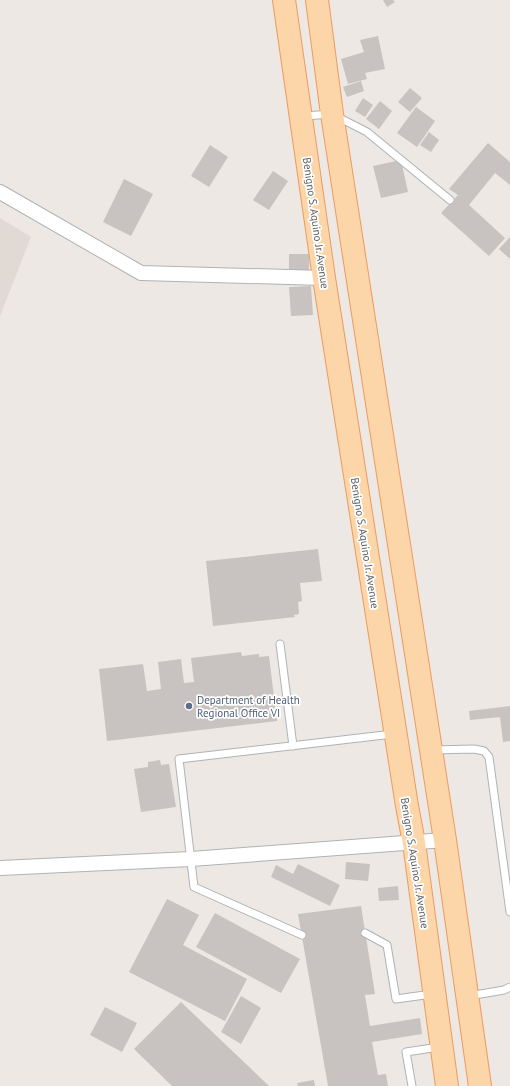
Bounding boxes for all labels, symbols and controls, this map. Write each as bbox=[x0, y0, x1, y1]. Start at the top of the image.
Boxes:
street label: Benigno S. Aquino Jr. Avenue bbox=[300, 157, 332, 290]
street label: Benigno S. Aquino Jr. Avenue bbox=[348, 477, 382, 610]
place label: Department of Health Regional Office VI bbox=[197, 693, 300, 720]
marker: Department of Health Regional Office VI bbox=[184, 701, 194, 711]
street label: Benigno S. Aquino Jr. Avenue bbox=[398, 797, 432, 930]

